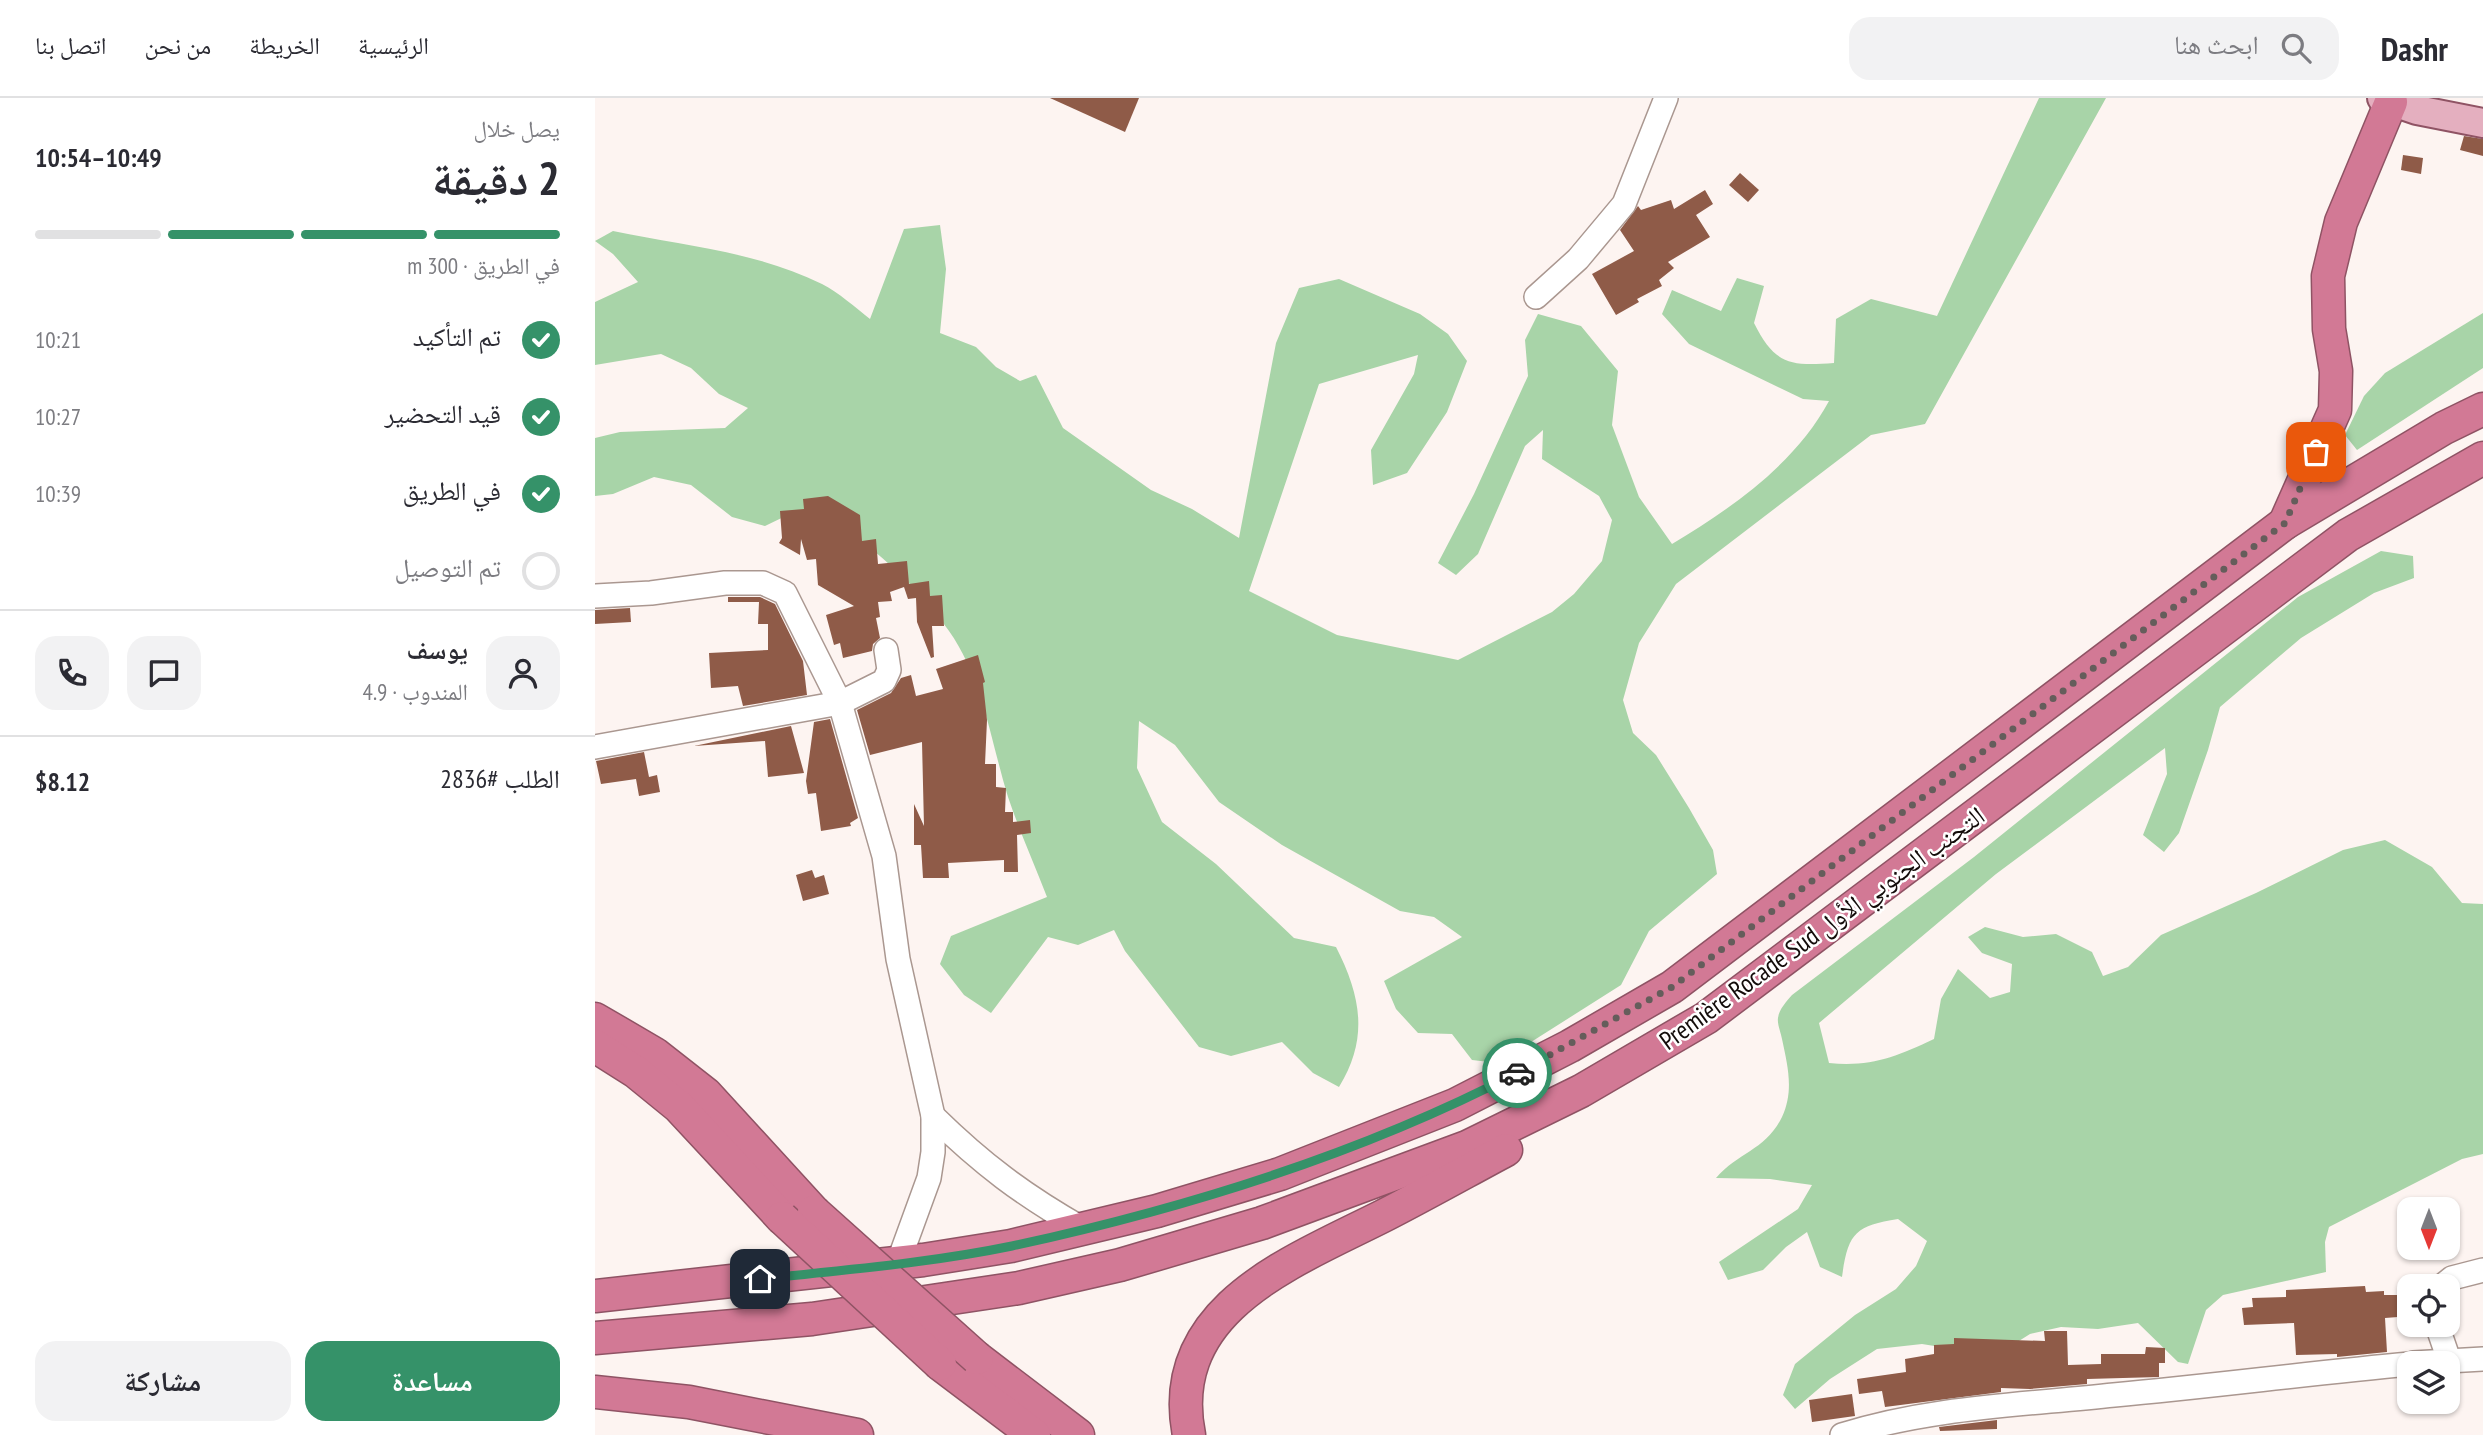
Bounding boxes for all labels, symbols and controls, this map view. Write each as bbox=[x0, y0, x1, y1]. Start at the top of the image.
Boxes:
search box bbox=[1849, 17, 2339, 80]
text: Dashr bbox=[2381, 27, 2448, 70]
text: ابحث هنا bbox=[2174, 28, 2259, 61]
icon: search bbox=[2277, 29, 2315, 67]
text: اتصل بنا bbox=[35, 30, 107, 61]
text: من نحن bbox=[145, 30, 211, 61]
text: الخريطة bbox=[249, 30, 320, 61]
text: الرئيسية bbox=[358, 30, 429, 61]
text: يصل خلال bbox=[473, 114, 560, 143]
text: 10:49–10:54 bbox=[35, 141, 162, 174]
text: 2 دقيقة bbox=[432, 148, 560, 208]
text: في الطريق · 300 m bbox=[407, 251, 560, 280]
text: تم التأكيد bbox=[413, 320, 501, 353]
icon: check bbox=[522, 321, 560, 359]
text: 10:21 bbox=[35, 325, 81, 354]
text: قيد التحضير bbox=[384, 397, 501, 430]
icon: check bbox=[522, 398, 560, 436]
text: 10:27 bbox=[35, 402, 81, 431]
pin bbox=[2286, 422, 2346, 482]
icon: bag bbox=[2297, 433, 2335, 471]
text: في الطريق bbox=[403, 474, 501, 507]
icon: check bbox=[522, 475, 560, 513]
text: 10:39 bbox=[35, 479, 81, 508]
text: تم التوصيل bbox=[394, 551, 501, 584]
text: يوسف bbox=[407, 633, 468, 666]
button: phone bbox=[35, 636, 109, 710]
button: chat bbox=[127, 636, 201, 710]
button: person bbox=[486, 636, 560, 710]
text: المندوب · 4.9 bbox=[363, 677, 468, 706]
text: الطلب #2836 bbox=[440, 762, 560, 795]
text: $8.12 bbox=[35, 765, 90, 798]
street label: Première Rocade Sud التجنب الجنوبي الأول bbox=[1653, 798, 1993, 1060]
courier bbox=[1482, 1038, 1552, 1108]
icon: car bbox=[1498, 1054, 1536, 1092]
north arrow bbox=[2397, 1197, 2461, 1260]
map controls bbox=[2397, 1197, 2460, 1414]
pin bbox=[730, 1249, 790, 1309]
icon: home bbox=[741, 1260, 779, 1298]
button: locate bbox=[2397, 1274, 2460, 1337]
button: مشاركة bbox=[35, 1341, 291, 1421]
button: مساعدة bbox=[305, 1341, 560, 1421]
button: layers bbox=[2397, 1351, 2460, 1414]

